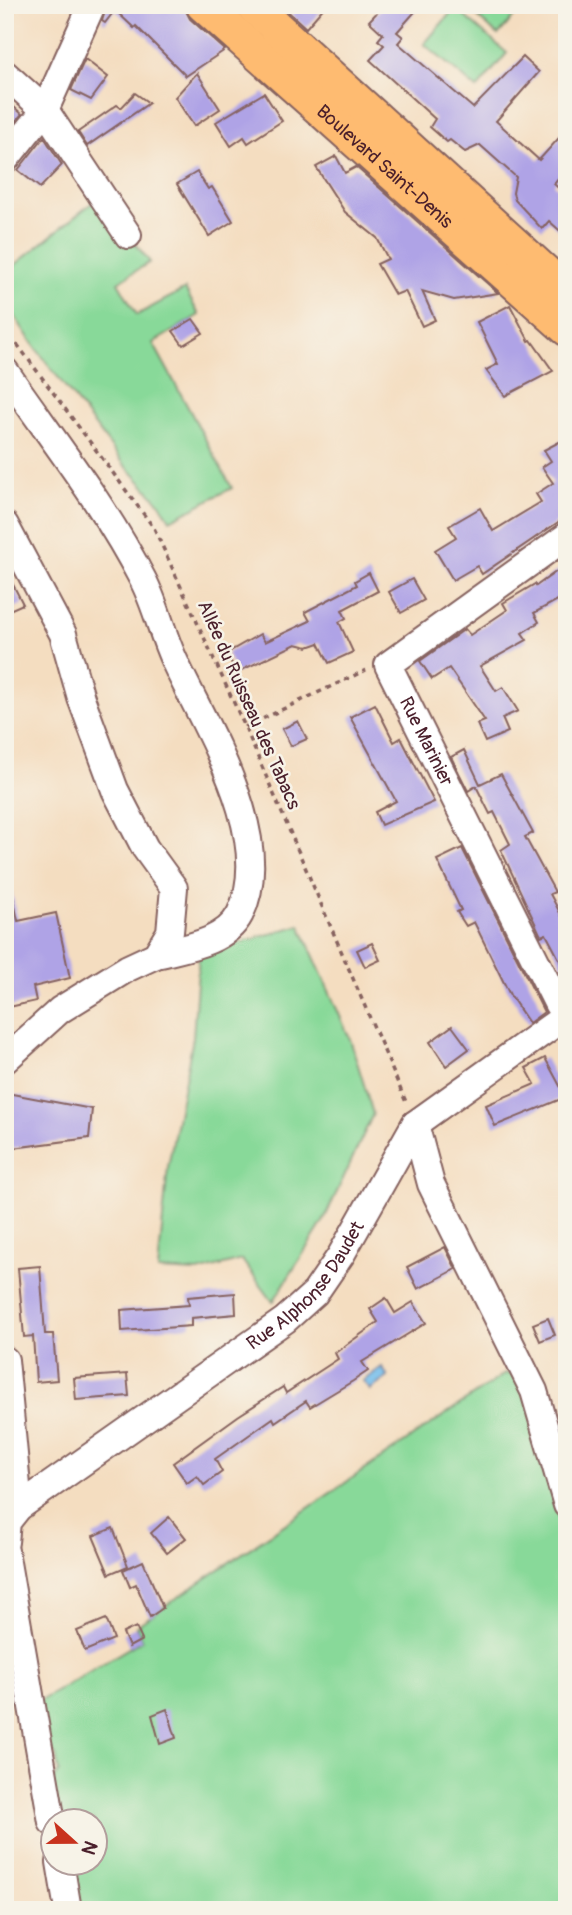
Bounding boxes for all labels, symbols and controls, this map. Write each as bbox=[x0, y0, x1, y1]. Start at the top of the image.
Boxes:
street label: Boulevard Saint-Denis bbox=[311, 100, 458, 234]
street label: Allée du Ruisseau des Tabacs bbox=[192, 597, 306, 814]
street label: Rue Marinier bbox=[394, 693, 459, 790]
street label: Rue Alphonse Daudet bbox=[242, 1217, 370, 1355]
north arrow bbox=[38, 1806, 108, 1876]
text: N bbox=[75, 1837, 102, 1858]

